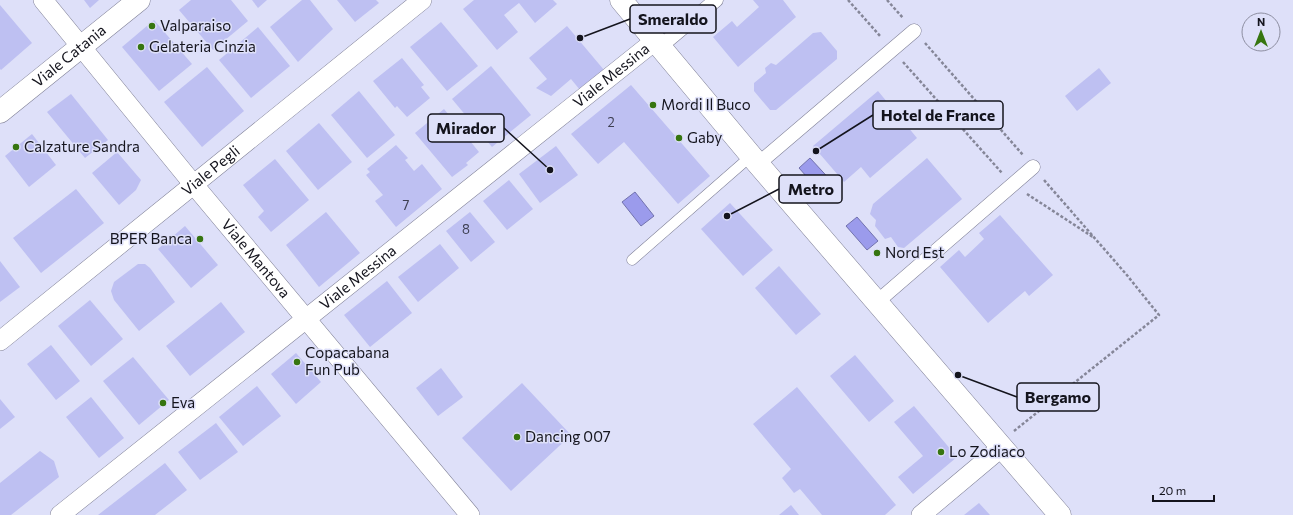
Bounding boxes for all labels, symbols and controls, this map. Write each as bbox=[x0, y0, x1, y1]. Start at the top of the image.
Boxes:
callout: Smeraldo bbox=[630, 5, 716, 33]
text: Smeraldo bbox=[638, 9, 709, 28]
north arrow bbox=[1241, 12, 1281, 52]
text: N bbox=[1257, 15, 1265, 28]
place label: Valparaiso bbox=[160, 16, 231, 34]
street label: Viale Catania bbox=[28, 20, 109, 90]
marker: Valparaiso bbox=[147, 21, 157, 31]
place label: Gelateria Cinzia bbox=[149, 37, 256, 55]
street label: Viale Messina bbox=[569, 39, 653, 111]
marker: Gelateria Cinzia bbox=[136, 42, 146, 52]
place label: Mordi Il Buco bbox=[661, 95, 751, 113]
marker: Mordi Il Buco bbox=[648, 100, 658, 110]
callout: Hotel de France bbox=[873, 101, 1003, 129]
text: Hotel de France bbox=[881, 105, 995, 124]
callout: Mirador bbox=[428, 114, 504, 142]
house number: 2 bbox=[607, 114, 615, 130]
text: Mirador bbox=[436, 118, 497, 137]
place label: Gaby bbox=[687, 128, 723, 146]
marker: Gaby bbox=[674, 133, 684, 143]
place label: Calzature Sandra bbox=[24, 137, 140, 155]
street label: Viale Pegli bbox=[177, 141, 243, 199]
marker: Calzature Sandra bbox=[11, 142, 21, 152]
callout: Metro bbox=[779, 175, 842, 203]
text: Metro bbox=[788, 179, 835, 198]
house number: 7 bbox=[403, 197, 410, 213]
street label: Viale Mantova bbox=[218, 215, 295, 301]
house number: 8 bbox=[462, 221, 470, 237]
place label: BPER Banca bbox=[110, 229, 192, 247]
marker: BPER Banca bbox=[195, 234, 205, 244]
street label: Viale Messina bbox=[315, 241, 399, 313]
place label: Nord Est bbox=[885, 243, 944, 261]
marker: Nord Est bbox=[872, 248, 882, 258]
place label: Copacabana Fun Pub bbox=[305, 343, 389, 378]
marker: Copacabana Fun Pub bbox=[292, 357, 302, 367]
callout: Bergamo bbox=[1017, 383, 1099, 411]
text: Bergamo bbox=[1025, 387, 1092, 406]
place label: Eva bbox=[171, 393, 195, 411]
marker: Eva bbox=[158, 398, 168, 408]
place label: Dancing 007 bbox=[525, 427, 611, 445]
marker: Dancing 007 bbox=[512, 432, 522, 442]
place label: Lo Zodiaco bbox=[949, 442, 1025, 460]
marker: Lo Zodiaco bbox=[936, 447, 946, 457]
scale bar bbox=[1153, 477, 1214, 503]
text: 20 m bbox=[1159, 483, 1186, 497]

